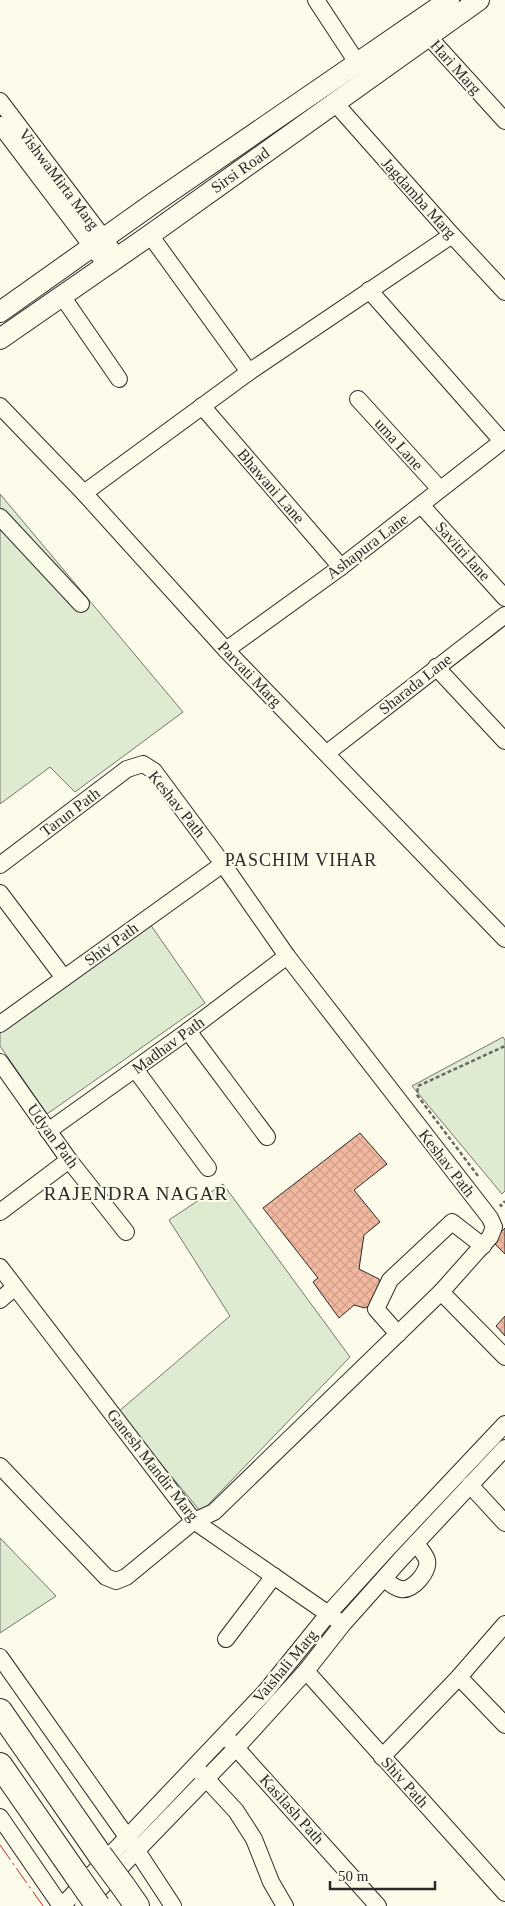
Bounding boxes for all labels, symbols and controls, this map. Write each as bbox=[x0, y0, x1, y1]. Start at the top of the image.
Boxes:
street label: Hari Marg bbox=[427, 36, 485, 98]
street label: VishwaMirta Marg bbox=[15, 125, 102, 233]
street label: Sirsi Road bbox=[208, 144, 272, 196]
street label: Jagdamba Marg bbox=[378, 154, 460, 242]
street label: uma Lane bbox=[371, 415, 427, 473]
street label: Bhawani Lane bbox=[234, 445, 308, 527]
street label: Ashapura Lane bbox=[323, 510, 412, 583]
street label: Savitri lane bbox=[432, 518, 494, 584]
street label: Parvati Marg bbox=[214, 638, 285, 711]
street label: Sharada Lane bbox=[375, 650, 455, 718]
street label: Keshav Path bbox=[145, 767, 209, 841]
street label: Tarun Path bbox=[37, 784, 103, 840]
district label: PASCHIM VIHAR bbox=[225, 850, 377, 870]
street label: Shiv Path bbox=[81, 919, 141, 969]
street label: Madhav Path bbox=[129, 1013, 207, 1077]
street label: Udyan Path bbox=[23, 1101, 82, 1172]
street label: Keshav Path bbox=[416, 1126, 478, 1200]
district label: RAJENDRA NAGAR bbox=[44, 1183, 228, 1204]
street label: Ganesh Mandir Marg bbox=[103, 1406, 202, 1525]
street label: Vaishali Marg bbox=[250, 1626, 321, 1707]
street label: Shiv Path bbox=[378, 1753, 432, 1811]
street label: Kasilash Path bbox=[256, 1771, 328, 1847]
scale bar bbox=[330, 1858, 435, 1890]
text: 50 m bbox=[338, 1868, 369, 1884]

